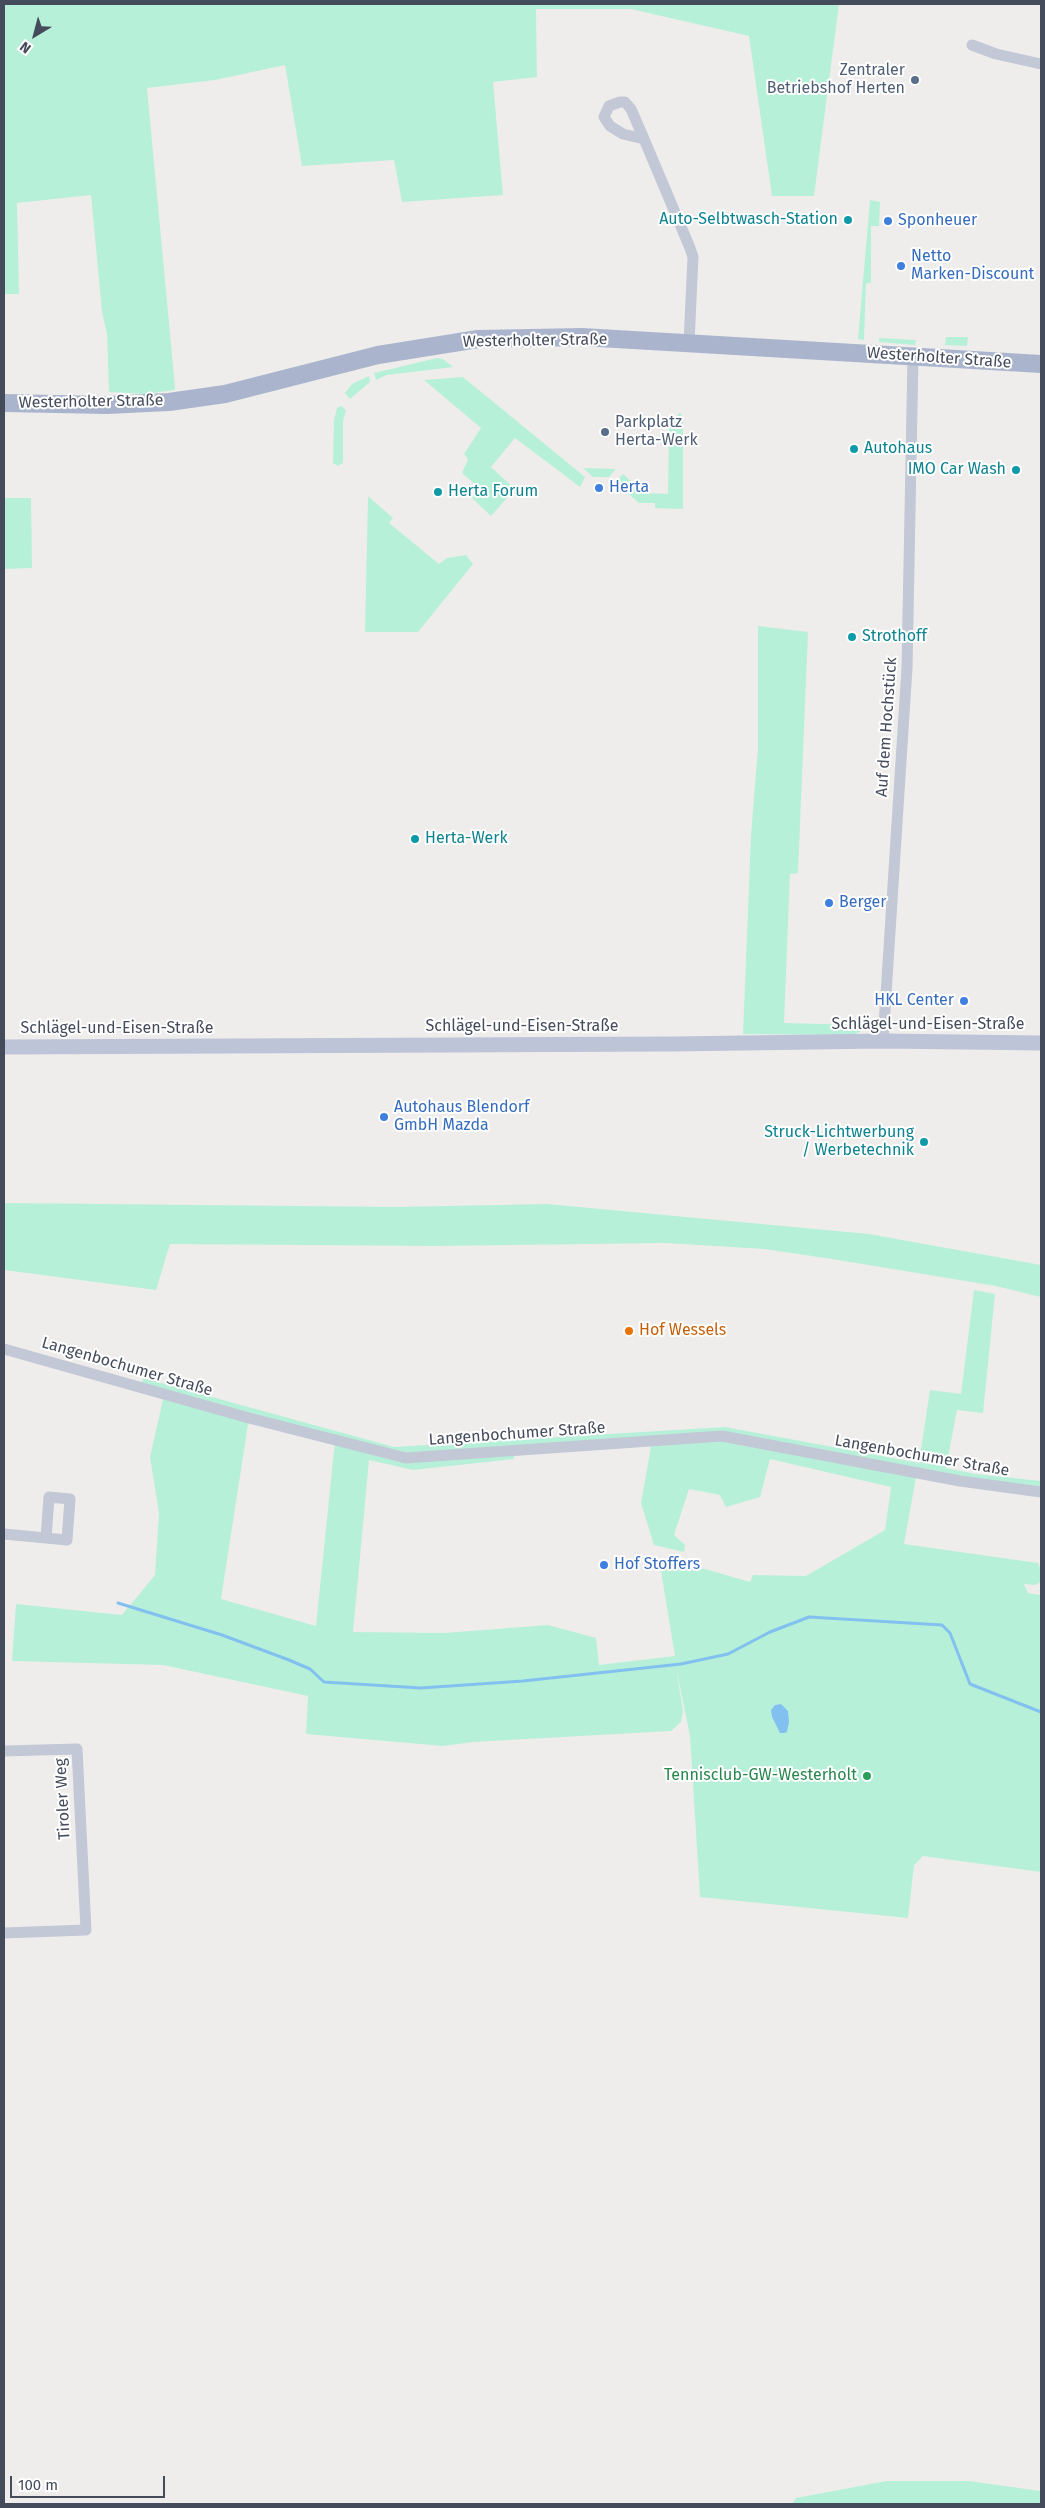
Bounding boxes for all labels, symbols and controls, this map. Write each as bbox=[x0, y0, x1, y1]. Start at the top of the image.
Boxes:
north arrow bbox=[10, 10, 60, 60]
text: N bbox=[17, 38, 35, 57]
place label: Zentraler Betriebshof Herten bbox=[767, 61, 905, 99]
marker: Zentraler Betriebshof Herten bbox=[909, 74, 921, 86]
place label: Auto-Selbtwasch-Station bbox=[659, 210, 838, 230]
place label: Sponheuer bbox=[898, 211, 977, 231]
marker: Auto-Selbtwasch-Station bbox=[842, 214, 854, 226]
marker: Sponheuer bbox=[882, 215, 894, 227]
place label: Netto Marken-Discount bbox=[911, 247, 1034, 285]
marker: Netto Marken-Discount bbox=[895, 260, 907, 272]
street label: Westerholter Straße bbox=[462, 330, 608, 352]
street label: Westerholter Straße bbox=[866, 343, 1012, 373]
street label: Westerholter Straße bbox=[18, 391, 164, 413]
place label: Parkplatz Herta-Werk bbox=[615, 413, 698, 451]
marker: Parkplatz Herta-Werk bbox=[599, 426, 611, 438]
place label: Autohaus bbox=[864, 439, 932, 459]
marker: Autohaus bbox=[848, 443, 860, 455]
place label: IMO Car Wash bbox=[908, 460, 1006, 480]
marker: IMO Car Wash bbox=[1010, 464, 1022, 476]
place label: Herta bbox=[609, 478, 649, 498]
place label: Herta Forum bbox=[448, 482, 538, 502]
marker: Herta bbox=[593, 482, 605, 494]
marker: Herta Forum bbox=[432, 486, 444, 498]
place label: Strothoff bbox=[862, 627, 927, 647]
marker: Strothoff bbox=[846, 631, 858, 643]
street label: Auf dem Hochstück bbox=[873, 657, 901, 797]
place label: Herta-Werk bbox=[425, 829, 508, 849]
marker: Herta-Werk bbox=[409, 833, 421, 845]
place label: Berger bbox=[839, 893, 886, 913]
marker: Berger bbox=[823, 897, 835, 909]
place label: HKL Center bbox=[874, 991, 954, 1011]
marker: HKL Center bbox=[958, 995, 970, 1007]
street label: Schlägel-und-Eisen-Straße bbox=[832, 1015, 1024, 1035]
street label: Schlägel-und-Eisen-Straße bbox=[426, 1017, 618, 1037]
street label: Schlägel-und-Eisen-Straße bbox=[21, 1019, 213, 1039]
place label: Autohaus Blendorf GmbH Mazda bbox=[394, 1098, 529, 1136]
marker: Autohaus Blendorf GmbH Mazda bbox=[378, 1111, 390, 1123]
place label: Struck-Lichtwerbung / Werbetechnik bbox=[764, 1123, 914, 1161]
marker: Struck-Lichtwerbung / Werbetechnik bbox=[918, 1136, 930, 1148]
place label: Hof Wessels bbox=[639, 1321, 726, 1341]
marker: Hof Wessels bbox=[623, 1325, 635, 1337]
street label: Langenbochumer Straße bbox=[39, 1333, 215, 1401]
street label: Langenbochumer Straße bbox=[428, 1418, 606, 1450]
street label: Langenbochumer Straße bbox=[833, 1431, 1011, 1481]
place label: Hof Stoffers bbox=[614, 1555, 700, 1575]
marker: Hof Stoffers bbox=[598, 1559, 610, 1571]
street label: Tiroler Weg bbox=[51, 1758, 75, 1840]
place label: Tennisclub-GW-Westerholt bbox=[664, 1766, 857, 1786]
marker: Tennisclub-GW-Westerholt bbox=[861, 1770, 873, 1782]
scale bar bbox=[12, 2466, 168, 2498]
text: 100 m bbox=[18, 2476, 58, 2494]

